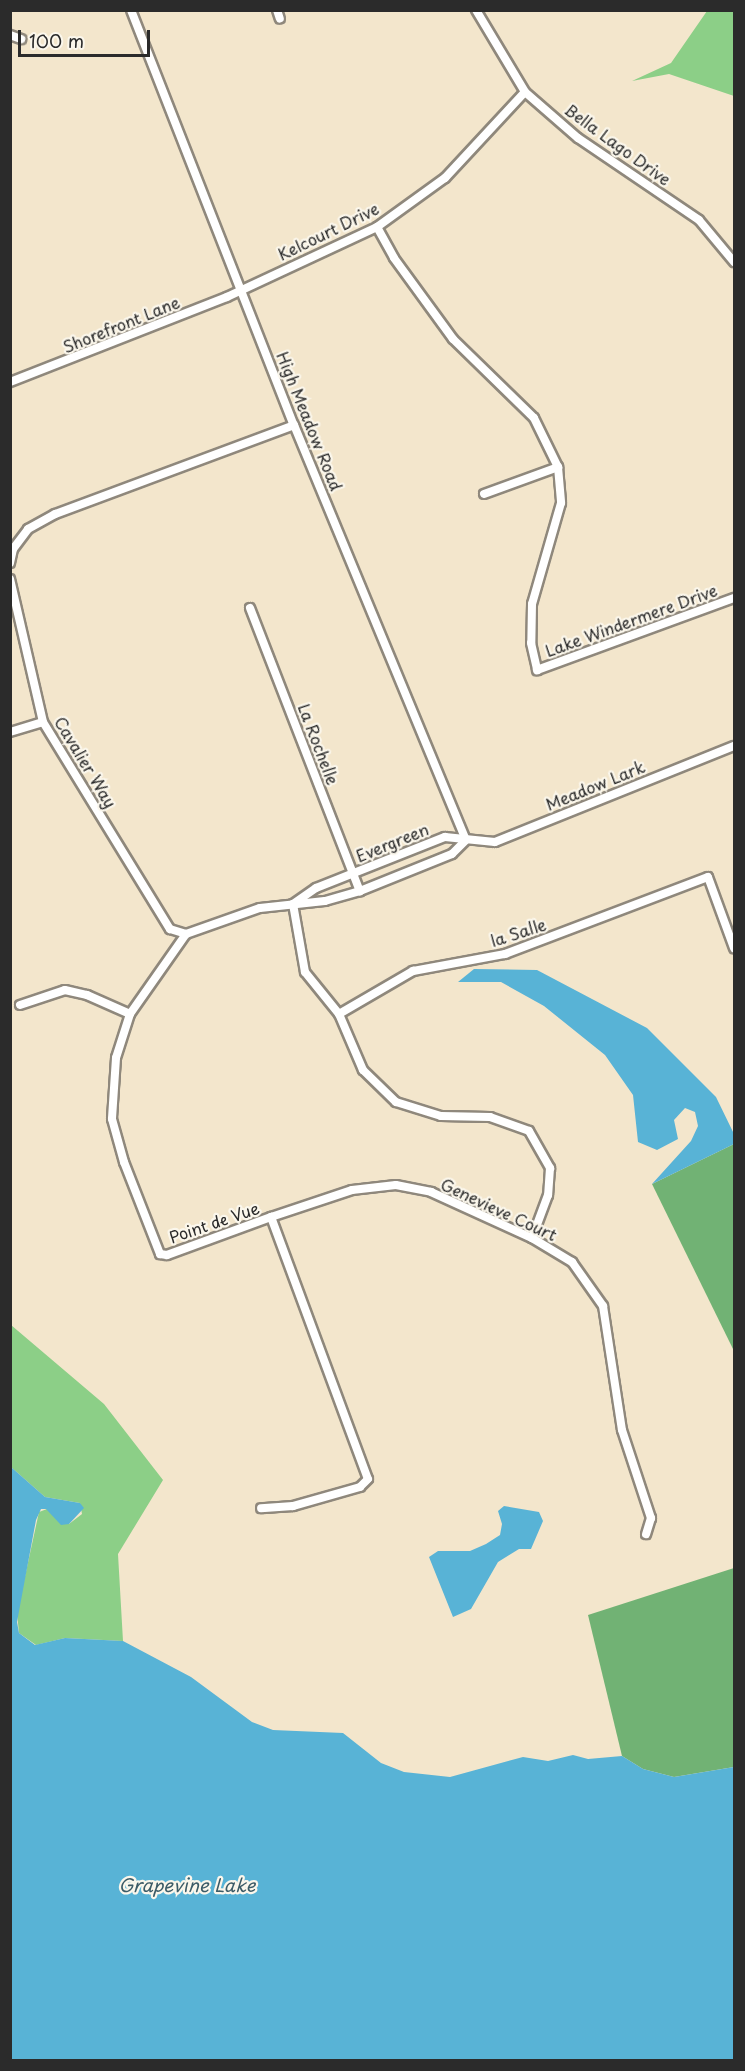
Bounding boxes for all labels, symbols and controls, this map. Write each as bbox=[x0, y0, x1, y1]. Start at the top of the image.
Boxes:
scale bar bbox=[21, 18, 153, 56]
text: 100 m bbox=[29, 27, 84, 54]
street label: Bella Lago Drive bbox=[561, 99, 675, 189]
street label: Kelcourt Drive bbox=[274, 198, 382, 264]
street label: Shorefront Lane bbox=[60, 292, 182, 356]
street label: High Meadow Road bbox=[273, 348, 347, 494]
street label: Lake Windermere Drive bbox=[542, 580, 720, 660]
street label: La Rochelle bbox=[295, 700, 343, 788]
street label: Cavalier Way bbox=[51, 713, 121, 811]
street label: Meadow Lark bbox=[543, 757, 647, 813]
street label: Evergreen bbox=[353, 819, 431, 865]
street label: la Salle bbox=[488, 914, 548, 950]
street label: Genevieve Court bbox=[438, 1174, 560, 1244]
street label: Point de Vue bbox=[166, 1197, 262, 1247]
water label: Grapevine Lake bbox=[118, 1874, 256, 1896]

